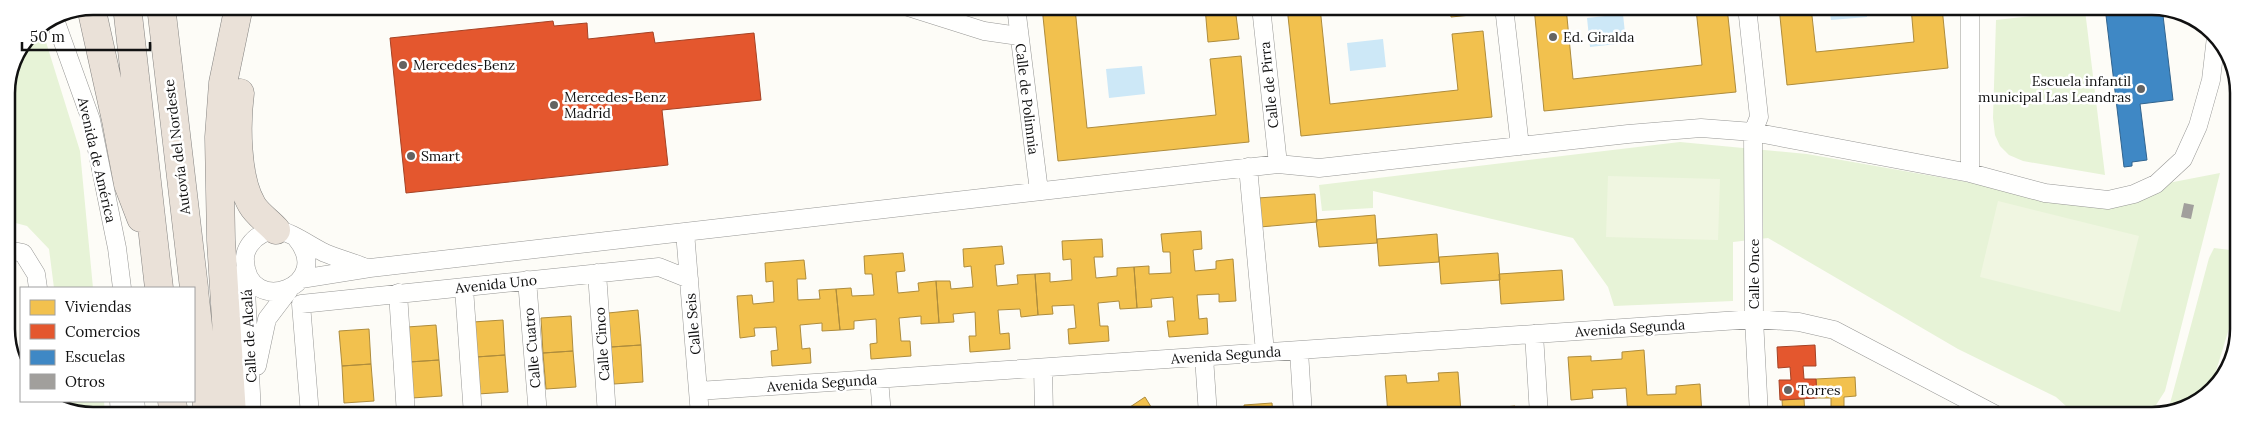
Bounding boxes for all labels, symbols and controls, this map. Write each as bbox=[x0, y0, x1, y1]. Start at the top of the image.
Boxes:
scale bar bbox=[22, 20, 150, 52]
text: 50 m bbox=[30, 27, 65, 46]
place label: Ed. Giralda bbox=[1563, 28, 1634, 46]
marker: Ed. Giralda bbox=[1547, 31, 1559, 43]
street label: Calle de Pirra bbox=[1255, 41, 1283, 129]
street label: Calle de Polimnia bbox=[1011, 42, 1043, 156]
place label: Mercedes-Benz bbox=[413, 56, 515, 74]
marker: Mercedes-Benz bbox=[397, 59, 409, 71]
place label: Escuela infantil municipal Las Leandras bbox=[1978, 72, 2131, 106]
street label: Autovía del Nordeste bbox=[160, 78, 194, 217]
marker: Escuela infantil municipal Las Leandras bbox=[2135, 83, 2147, 95]
place label: Mercedes-Benz Madrid bbox=[564, 88, 666, 122]
street label: Avenida de América bbox=[74, 95, 120, 224]
marker: Mercedes-Benz Madrid bbox=[548, 99, 560, 111]
place label: Smart bbox=[421, 147, 461, 165]
marker: Smart bbox=[405, 150, 417, 162]
street label: Calle Once bbox=[1745, 238, 1763, 309]
street label: Avenida Uno bbox=[453, 271, 538, 297]
legend bbox=[20, 287, 195, 402]
street label: Calle de Alcalá bbox=[238, 289, 260, 383]
street label: Calle Seis bbox=[681, 292, 705, 356]
text: Viviendas bbox=[64, 297, 132, 316]
street label: Calle Cuatro bbox=[520, 307, 544, 389]
street label: Calle Cinco bbox=[590, 307, 614, 381]
street label: Avenida Segunda bbox=[1573, 315, 1686, 341]
text: Comercios bbox=[65, 322, 140, 341]
street label: Avenida Segunda bbox=[1169, 342, 1282, 368]
text: Escuelas bbox=[65, 347, 125, 366]
street label: Avenida Segunda bbox=[765, 370, 878, 396]
text: Otros bbox=[65, 372, 105, 391]
place label: Torres bbox=[1798, 381, 1841, 399]
marker: Torres bbox=[1782, 384, 1794, 396]

